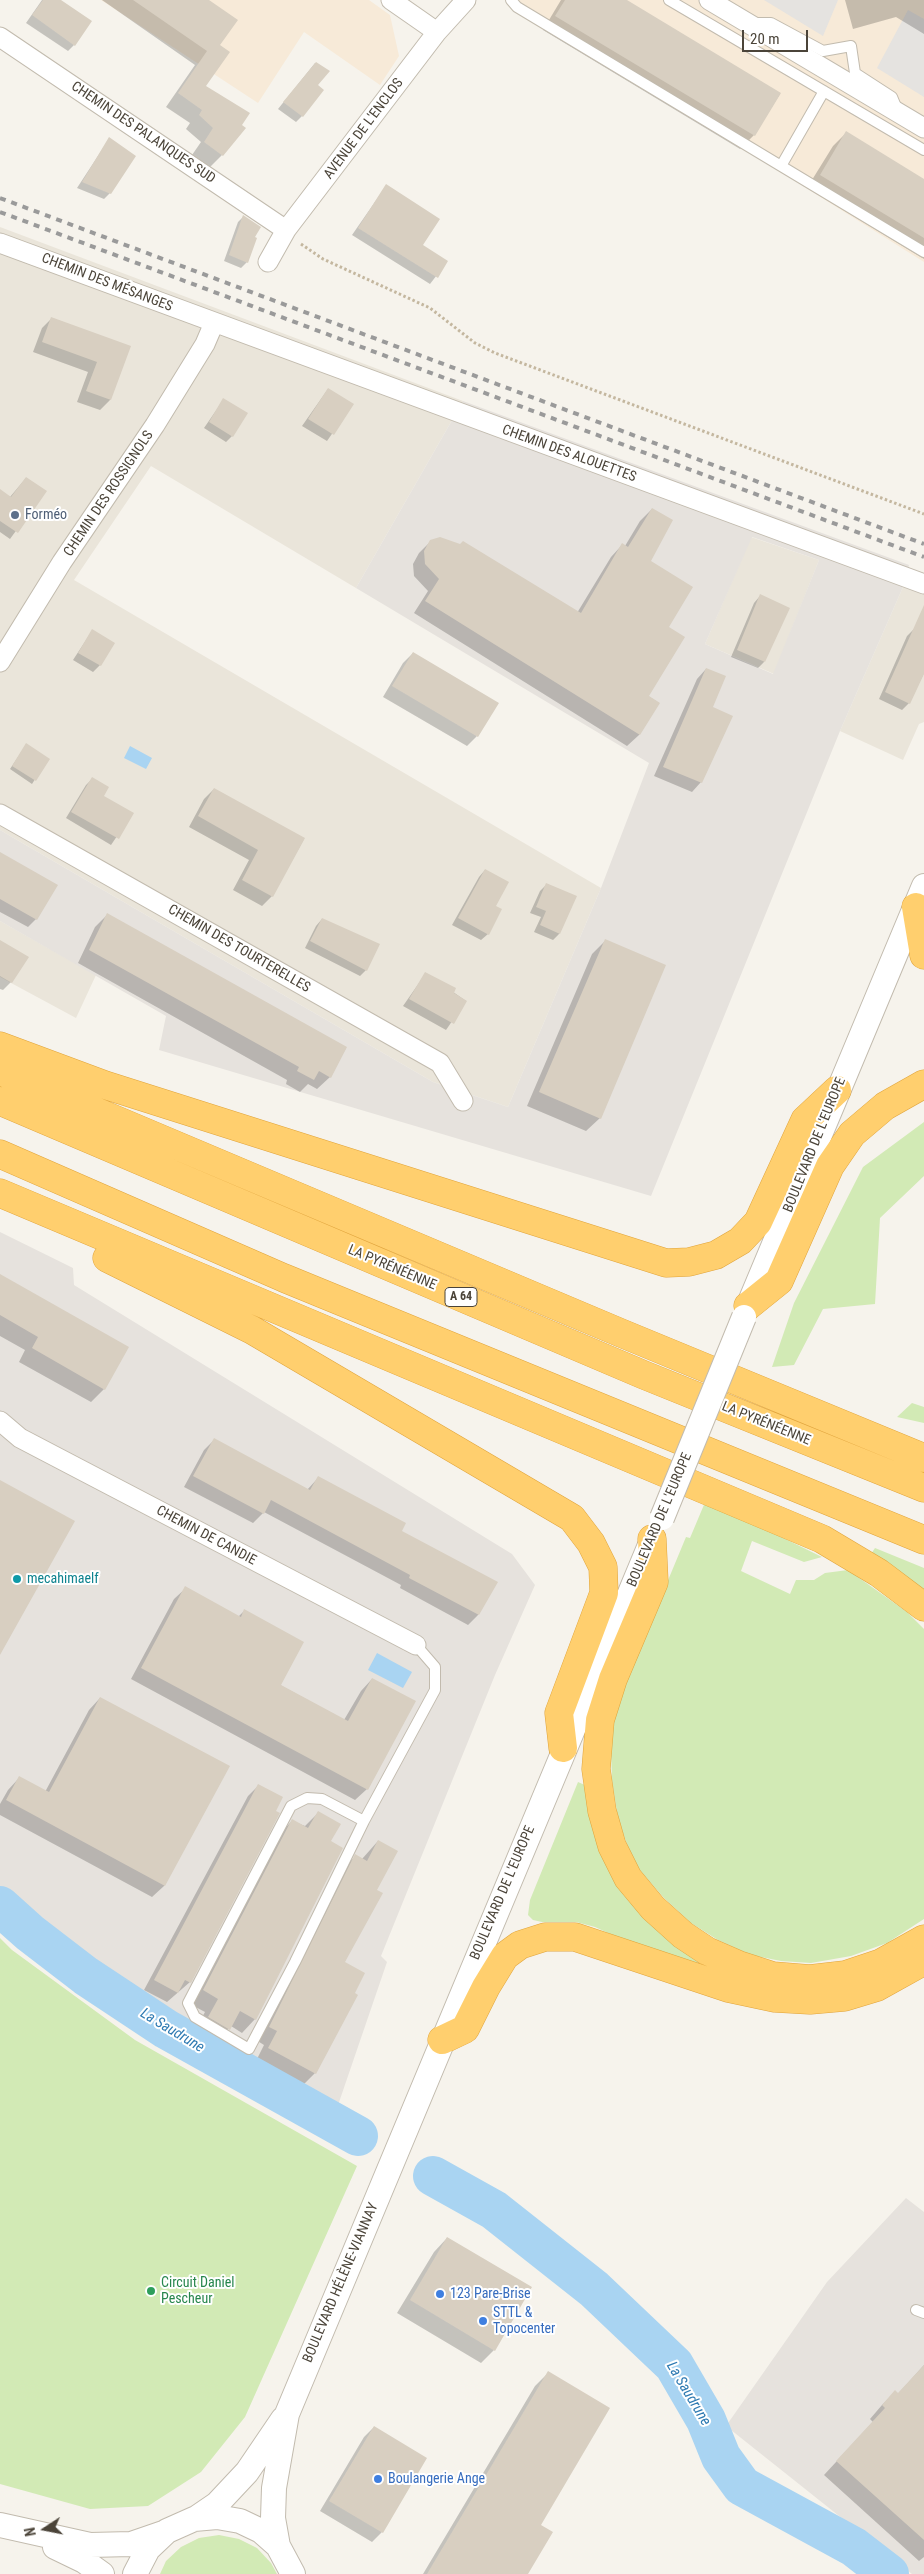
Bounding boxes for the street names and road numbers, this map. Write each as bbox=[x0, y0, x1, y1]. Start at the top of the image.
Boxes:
street label: AVENUE DE L'ENCLOS bbox=[321, 75, 407, 183]
street label: CHEMIN DES PALANQUES SUD bbox=[68, 78, 218, 188]
street label: CHEMIN DES MÉSANGES bbox=[39, 250, 175, 316]
street label: CHEMIN DES ALOUETTES bbox=[500, 422, 638, 486]
street label: CHEMIN DES ROSSIGNOLS bbox=[61, 428, 157, 560]
street label: CHEMIN DES TOURTERELLES bbox=[165, 901, 313, 997]
street label: BOULEVARD DE L'EUROPE bbox=[780, 1075, 850, 1215]
street label: LA PYRÉNÉENNE bbox=[345, 1242, 439, 1294]
road number: A 64 bbox=[445, 1288, 477, 1306]
street label: LA PYRÉNÉENNE bbox=[719, 1399, 813, 1449]
street label: BOULEVARD DE L'EUROPE bbox=[624, 1450, 696, 1590]
street label: CHEMIN DE CANDIE bbox=[153, 1503, 259, 1569]
street label: BOULEVARD DE L'EUROPE bbox=[467, 1823, 539, 1963]
street label: BOULEVARD HÉLÈNE-VIANNAY bbox=[300, 2201, 382, 2365]

